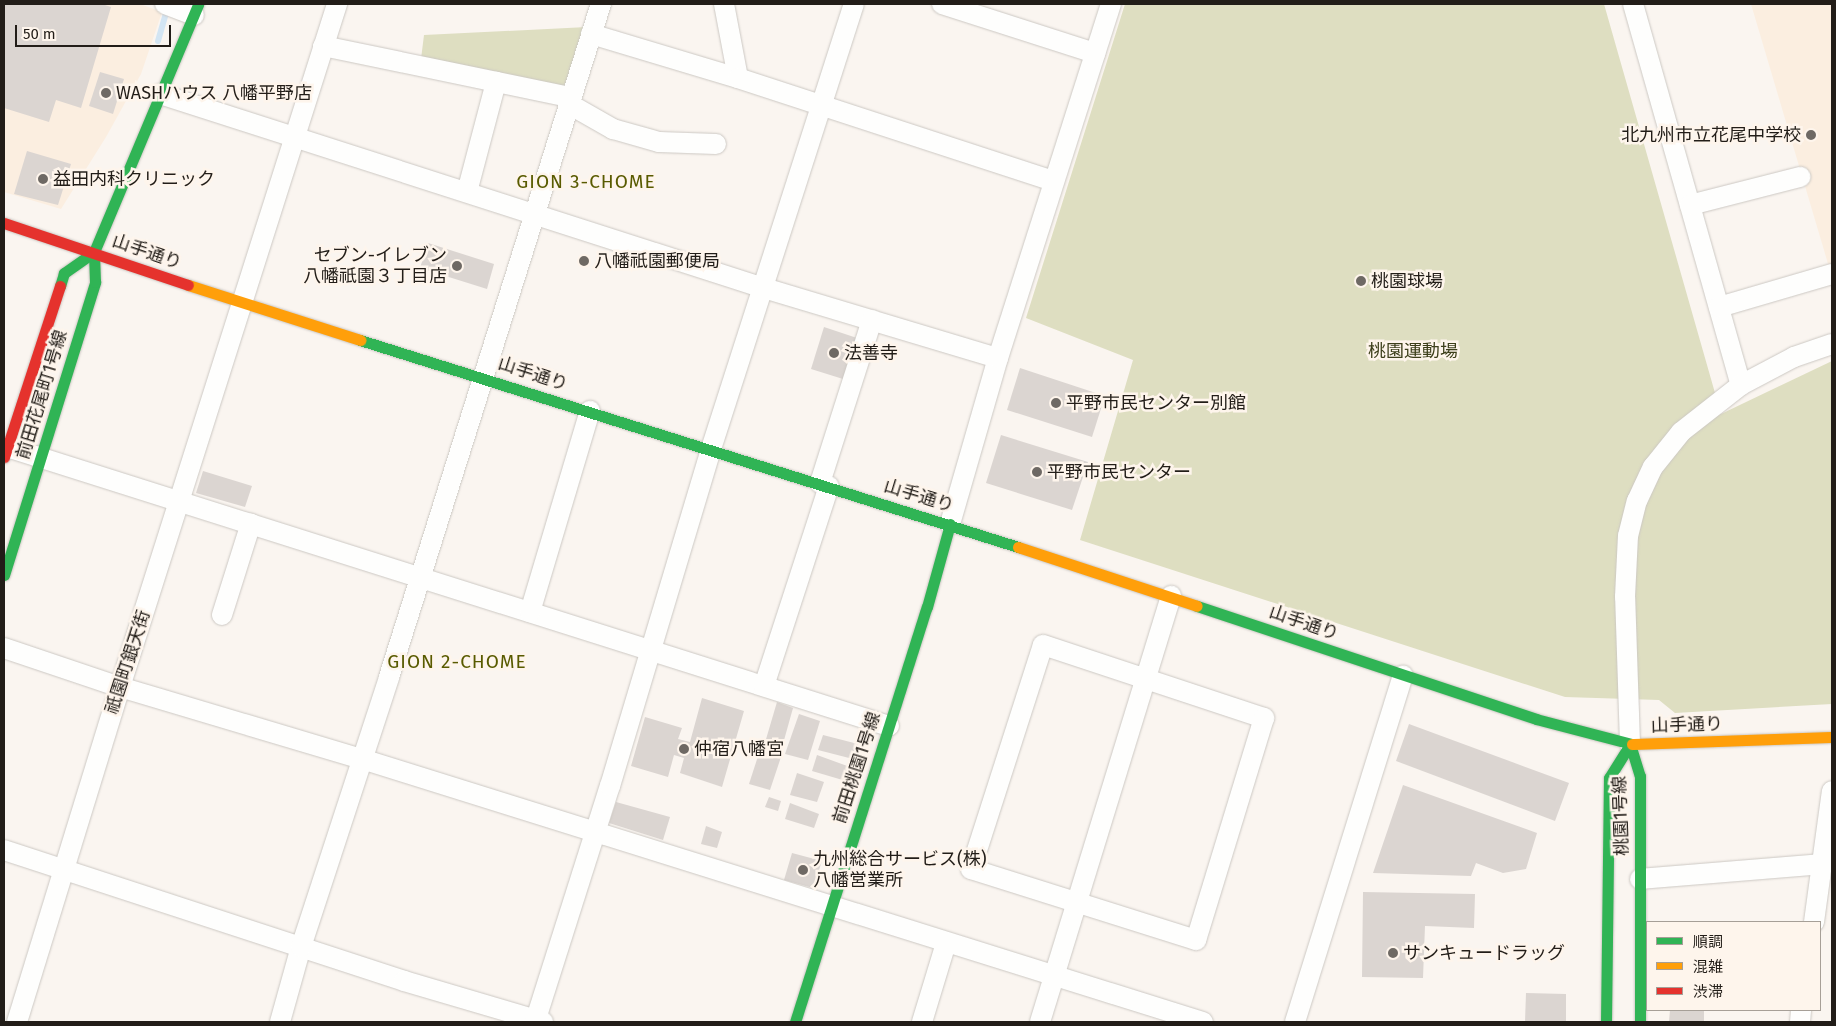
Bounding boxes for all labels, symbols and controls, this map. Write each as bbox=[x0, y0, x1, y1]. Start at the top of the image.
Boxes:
scale bar bbox=[18, 15, 174, 47]
text: 50 m bbox=[23, 25, 56, 43]
place label: WASHハウス 八幡平野店 bbox=[116, 82, 312, 104]
marker: WASHハウス 八幡平野店 bbox=[100, 87, 112, 99]
place label: 北九州市立花尾中学校 bbox=[1621, 124, 1801, 146]
marker: 北九州市立花尾中学校 bbox=[1805, 129, 1817, 141]
place label: 益田内科クリニック bbox=[53, 168, 215, 190]
district label: GION 3-CHOME bbox=[515, 171, 657, 193]
marker: 益田内科クリニック bbox=[37, 173, 49, 185]
street label: 山手通り bbox=[109, 230, 185, 274]
place label: セブン-イレブン 八幡祇園３丁目店 bbox=[303, 245, 447, 288]
place label: 八幡祇園郵便局 bbox=[594, 250, 720, 272]
marker: 八幡祇園郵便局 bbox=[578, 255, 590, 267]
marker: セブン-イレブン 八幡祇園３丁目店 bbox=[451, 260, 463, 272]
place label: 桃園球場 bbox=[1371, 270, 1443, 292]
marker: 桃園球場 bbox=[1355, 275, 1367, 287]
street label: 前田花尾町1号線 bbox=[12, 328, 72, 462]
park label: 桃園運動場 bbox=[1368, 340, 1458, 362]
place label: 法善寺 bbox=[844, 342, 898, 364]
marker: 法善寺 bbox=[828, 347, 840, 359]
street label: 山手通り bbox=[495, 353, 571, 395]
place label: 平野市民センター別館 bbox=[1066, 392, 1246, 414]
marker: 平野市民センター別館 bbox=[1050, 397, 1062, 409]
place label: 平野市民センター bbox=[1047, 461, 1191, 483]
marker: 平野市民センター bbox=[1031, 466, 1043, 478]
street label: 山手通り bbox=[881, 475, 957, 517]
street label: 山手通り bbox=[1266, 601, 1342, 645]
street label: 祇園町銀天街 bbox=[101, 607, 155, 717]
district label: GION 2-CHOME bbox=[386, 651, 528, 673]
street label: 前田桃園1号線 bbox=[829, 710, 885, 826]
street label: 山手通り bbox=[1651, 713, 1723, 737]
place label: 仲宿八幡宮 bbox=[694, 738, 784, 760]
marker: 仲宿八幡宮 bbox=[678, 743, 690, 755]
street label: 桃園1号線 bbox=[1609, 776, 1633, 856]
place label: 九州総合サービス(株) 八幡営業所 bbox=[813, 849, 987, 892]
marker: 九州総合サービス(株) 八幡営業所 bbox=[797, 864, 809, 876]
legend bbox=[1646, 921, 1821, 1011]
text: 順調 bbox=[1693, 933, 1723, 951]
place label: サンキュードラッグ bbox=[1403, 942, 1565, 964]
marker: サンキュードラッグ bbox=[1387, 947, 1399, 959]
text: 混雑 bbox=[1693, 958, 1723, 976]
text: 渋滞 bbox=[1693, 983, 1723, 1001]

